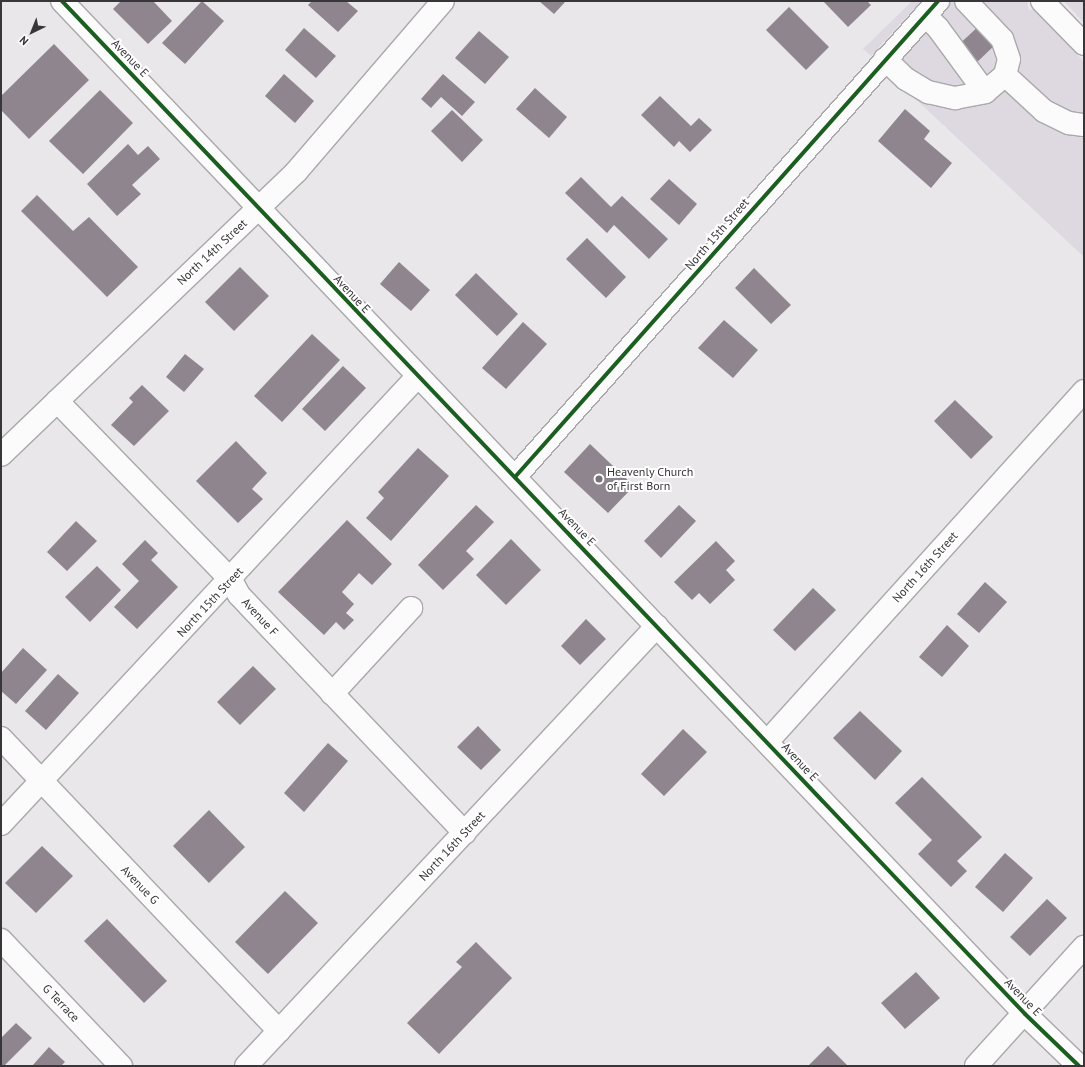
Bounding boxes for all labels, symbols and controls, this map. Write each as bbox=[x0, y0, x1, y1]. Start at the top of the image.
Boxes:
north arrow bbox=[12, 12, 52, 52]
text: N bbox=[16, 33, 31, 48]
street label: Avenue E bbox=[108, 36, 152, 80]
street label: North 15th Street bbox=[682, 195, 752, 273]
street label: North 14th Street bbox=[174, 216, 250, 288]
street label: Avenue E bbox=[331, 272, 373, 316]
place label: Heavenly Church of First Born bbox=[607, 465, 694, 493]
marker: Heavenly Church of First Born bbox=[594, 474, 604, 484]
street label: Avenue E bbox=[555, 505, 599, 549]
street label: North 16th Street bbox=[889, 529, 961, 605]
street label: North 15th Street bbox=[174, 564, 246, 640]
street label: Avenue F bbox=[239, 595, 281, 639]
street label: Avenue E bbox=[779, 740, 821, 784]
street label: North 16th Street bbox=[416, 808, 488, 884]
street label: Avenue G bbox=[118, 863, 162, 907]
street label: Avenue E bbox=[1001, 975, 1045, 1019]
street label: G Terrace bbox=[39, 981, 83, 1025]

